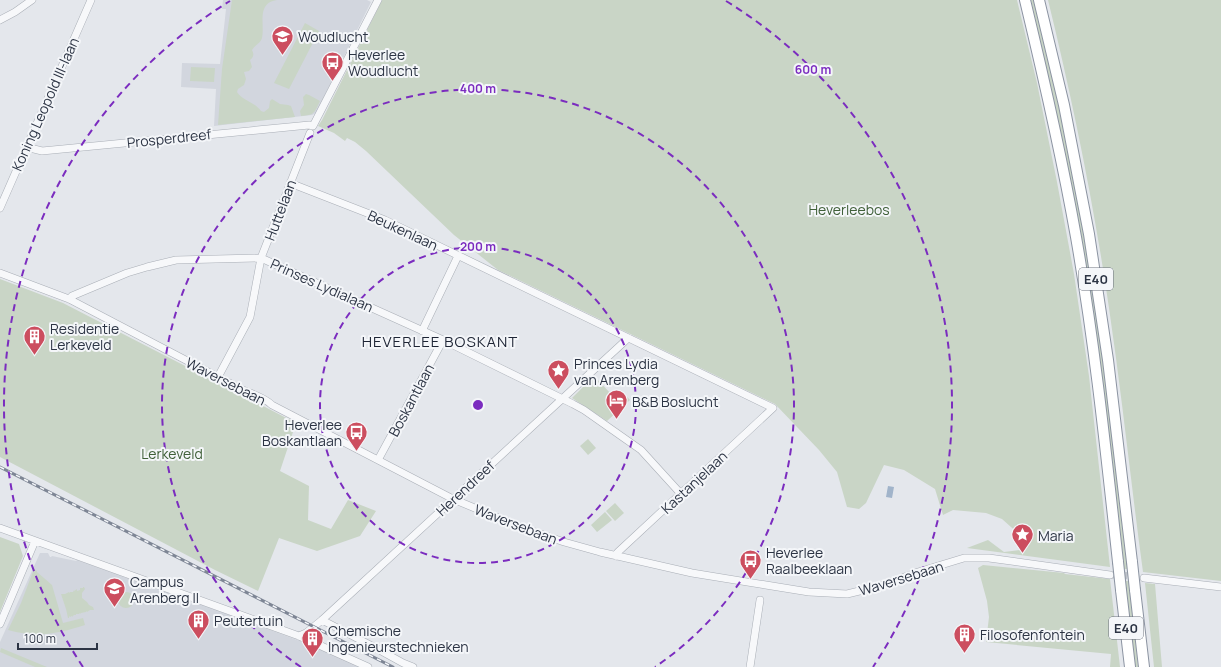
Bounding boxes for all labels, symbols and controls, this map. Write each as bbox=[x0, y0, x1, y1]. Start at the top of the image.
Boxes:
school or university icon: Woudlucht bbox=[269, 23, 295, 56]
place label: Woudlucht bbox=[298, 27, 369, 46]
street label: Koning Leopold III-laan bbox=[7, 34, 83, 174]
place label: Heverlee Woudlucht bbox=[348, 45, 419, 80]
bus stop icon: Heverlee Woudlucht bbox=[320, 49, 346, 82]
text: 600 m bbox=[795, 61, 831, 78]
text: 400 m bbox=[460, 80, 496, 97]
street label: Prosperdreef bbox=[126, 124, 212, 152]
street label: Huttelaan bbox=[260, 177, 300, 243]
park label: Heverleebos bbox=[808, 200, 890, 219]
street label: Beukenlaan bbox=[365, 205, 441, 255]
text: 200 m bbox=[460, 238, 496, 255]
street label: Prinses Lydialaan bbox=[268, 254, 376, 316]
road number: E40 bbox=[1079, 268, 1113, 290]
place label: Residentie Lerkeveld bbox=[50, 319, 119, 354]
building icon: Residentie Lerkeveld bbox=[21, 323, 47, 356]
district label: HEVERLEE BOSKANT bbox=[362, 331, 518, 352]
street label: Waversebaan bbox=[183, 353, 269, 409]
place label: Princes Lydia van Arenberg bbox=[574, 354, 659, 389]
place icon: Princes Lydia van Arenberg bbox=[546, 358, 572, 391]
street label: Boskantlaan bbox=[384, 360, 438, 440]
hotel icon: B&B Boslucht bbox=[604, 388, 630, 421]
place label: B&B Boslucht bbox=[632, 392, 719, 411]
centre of rings bbox=[471, 398, 485, 412]
place label: Heverlee Boskantlaan bbox=[262, 415, 342, 450]
bus stop icon: Heverlee Boskantlaan bbox=[344, 419, 370, 452]
park label: Lerkeveld bbox=[141, 444, 203, 463]
street label: Kastanjelaan bbox=[657, 446, 731, 518]
street label: Herendreef bbox=[432, 456, 498, 520]
street label: Waversebaan bbox=[472, 499, 560, 549]
place icon: Maria bbox=[1009, 522, 1035, 555]
place label: Maria bbox=[1038, 526, 1074, 545]
place label: Heverlee Raalbeeklaan bbox=[766, 543, 852, 578]
bus stop icon: Heverlee Raalbeeklaan bbox=[737, 547, 763, 580]
street label: Waversebaan bbox=[856, 556, 946, 600]
place label: Campus Arenberg II bbox=[130, 572, 199, 607]
school or university icon: Campus Arenberg II bbox=[101, 576, 127, 609]
building icon: Peutertuin bbox=[185, 607, 211, 640]
place label: Peutertuin bbox=[214, 611, 283, 630]
road number: E40 bbox=[1109, 617, 1143, 639]
place label: Chemische Ingenieurstechnieken bbox=[328, 621, 468, 656]
building icon: Filosofenfontein bbox=[951, 621, 977, 654]
scale bar bbox=[18, 625, 97, 651]
building icon: Chemische Ingenieurstechnieken bbox=[300, 625, 326, 658]
place label: Filosofenfontein bbox=[980, 625, 1085, 644]
text: 100 m bbox=[24, 630, 56, 647]

